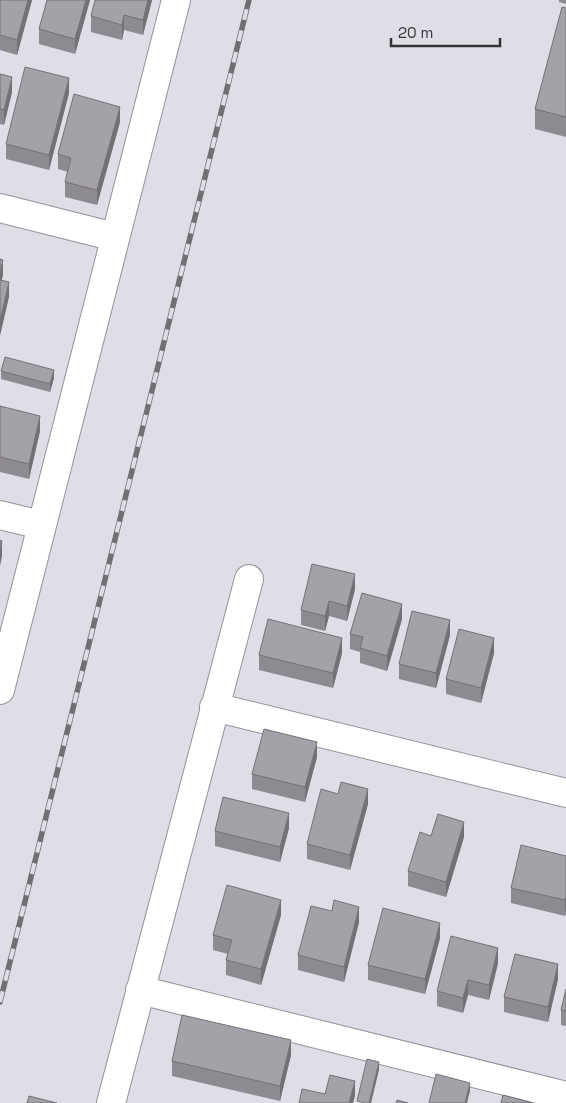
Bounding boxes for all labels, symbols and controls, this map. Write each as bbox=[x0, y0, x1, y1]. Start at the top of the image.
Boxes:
scale bar bbox=[391, 15, 500, 47]
text: 20 m bbox=[398, 23, 433, 42]

